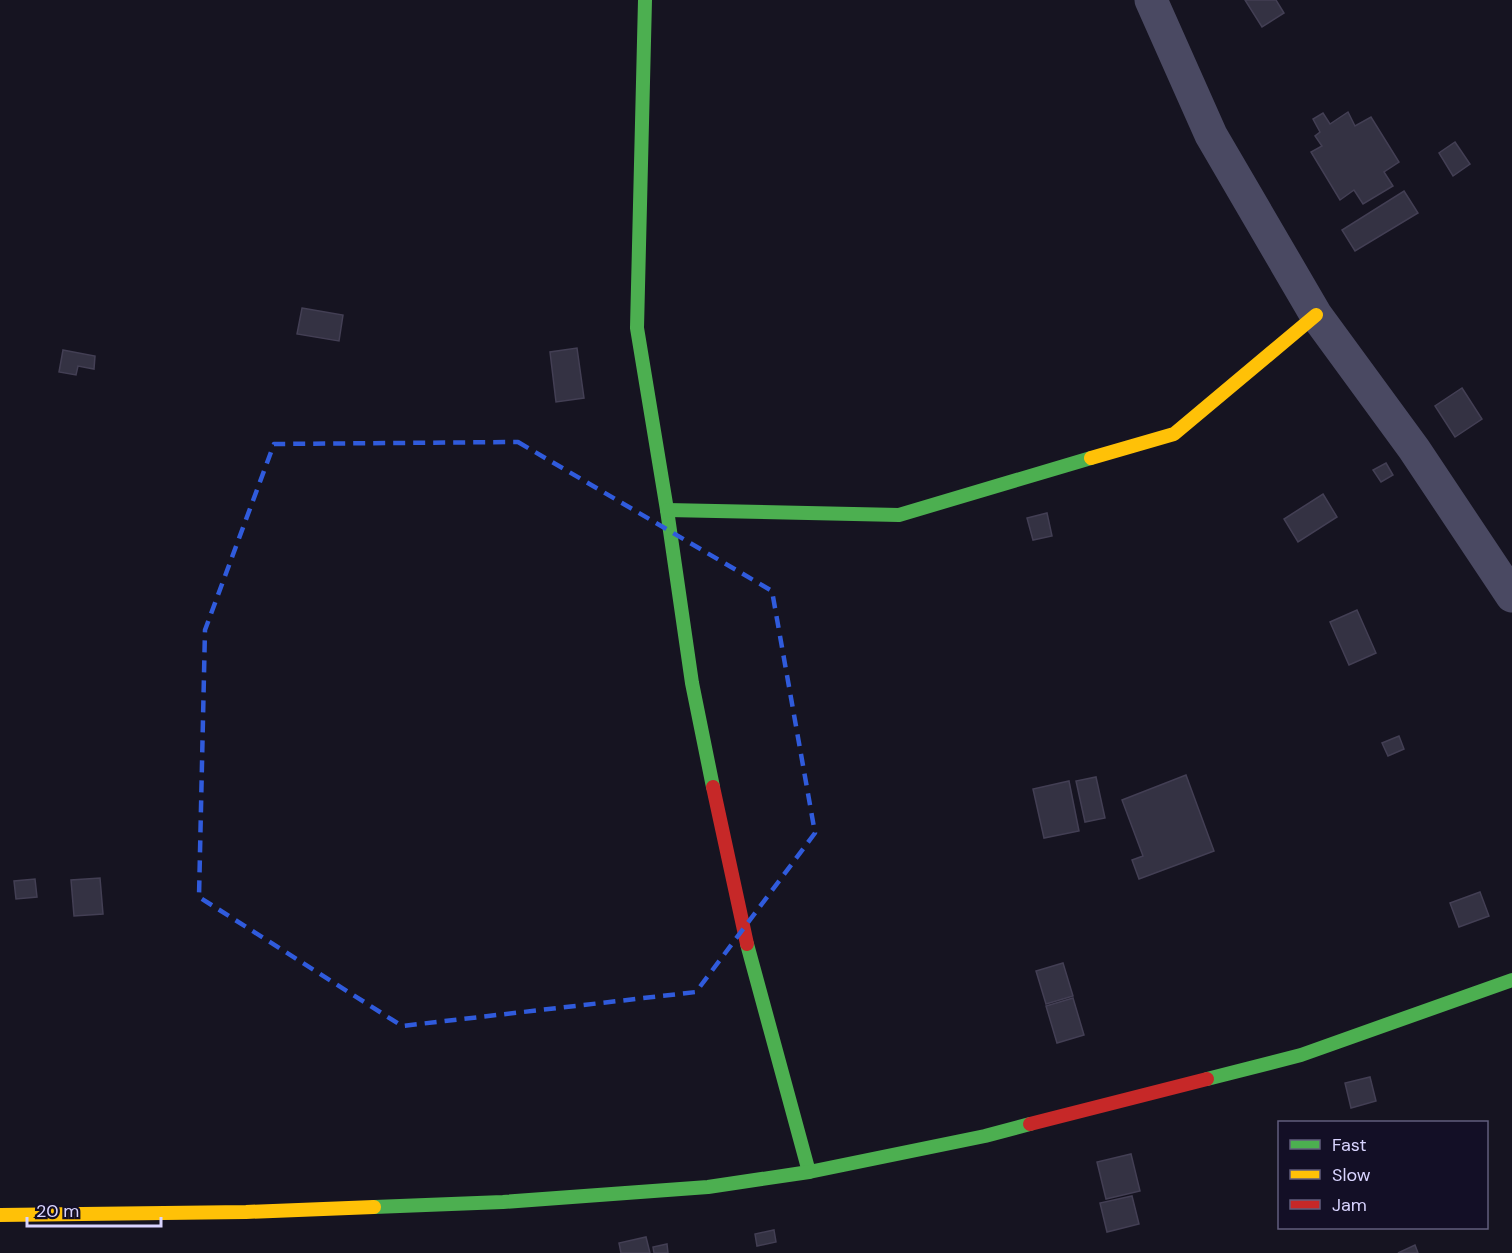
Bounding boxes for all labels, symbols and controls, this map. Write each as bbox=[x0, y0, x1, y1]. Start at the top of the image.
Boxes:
legend bbox=[1278, 1121, 1488, 1229]
text: Fast bbox=[1332, 1133, 1367, 1157]
text: Slow bbox=[1332, 1163, 1371, 1187]
scale bar bbox=[27, 1190, 160, 1228]
text: Jam bbox=[1332, 1193, 1367, 1217]
text: 20 m bbox=[36, 1199, 79, 1223]

